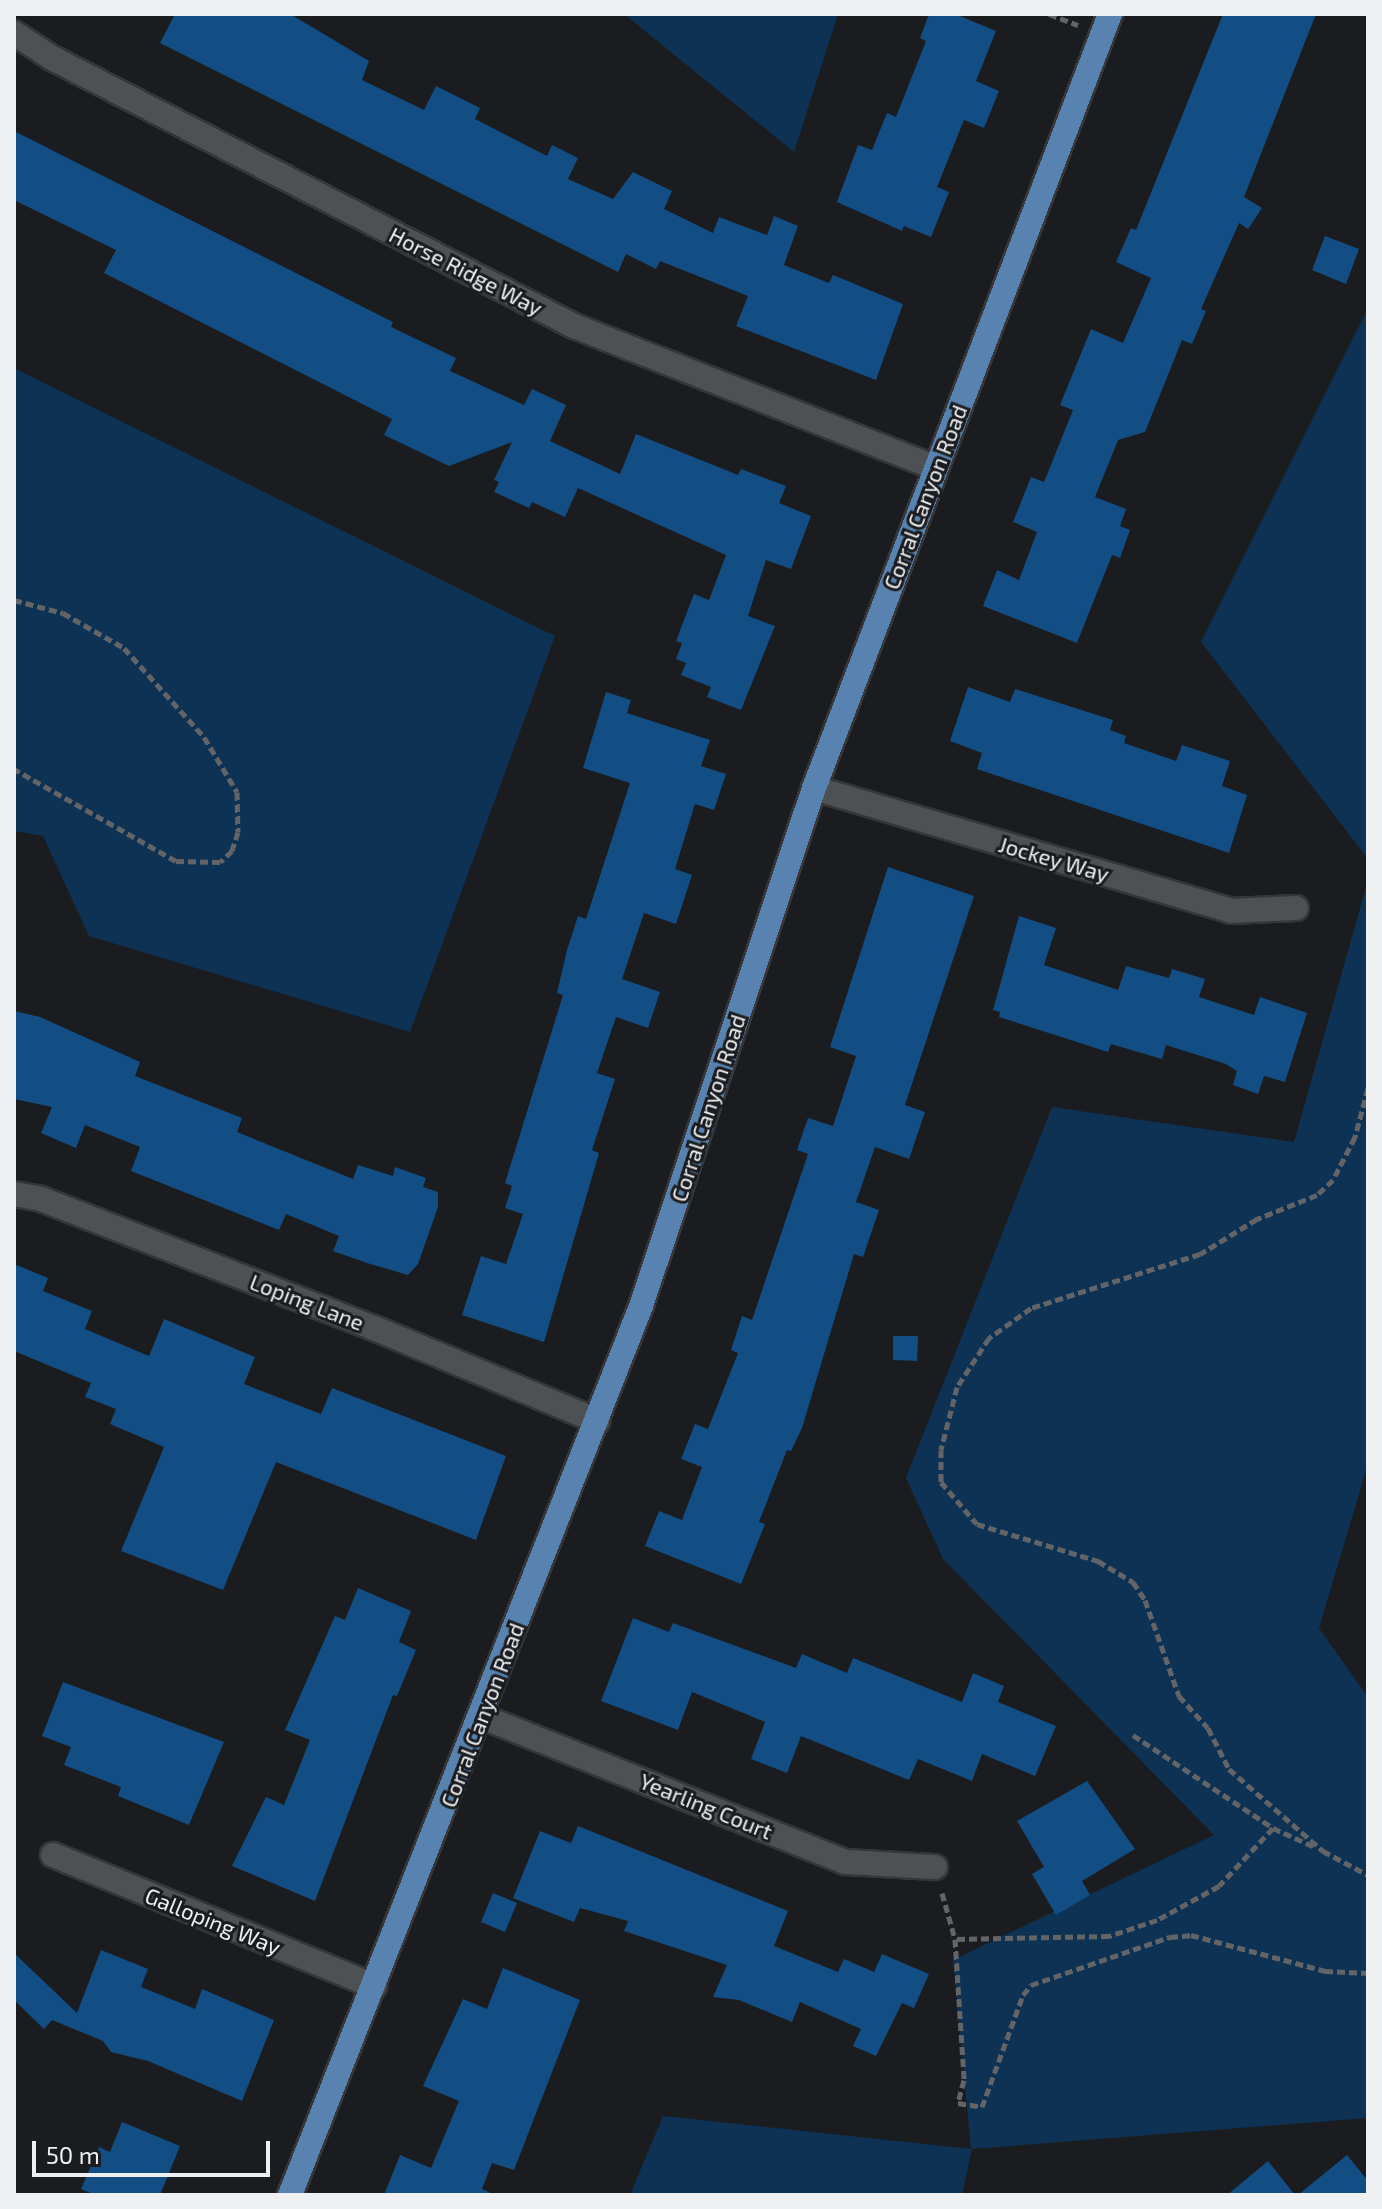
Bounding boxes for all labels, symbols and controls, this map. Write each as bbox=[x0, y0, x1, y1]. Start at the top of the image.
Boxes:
street label: Horse Ridge Way bbox=[385, 221, 547, 321]
street label: Corral Canyon Road bbox=[878, 401, 972, 593]
street label: Jockey Way bbox=[995, 831, 1113, 887]
street label: Corral Canyon Road bbox=[665, 1011, 751, 1205]
street label: Loping Lane bbox=[246, 1268, 368, 1336]
street label: Corral Canyon Road bbox=[435, 1619, 529, 1811]
street label: Yearling Court bbox=[636, 1767, 776, 1845]
street label: Galloping Way bbox=[141, 1882, 285, 1960]
scale bar bbox=[36, 2125, 274, 2175]
text: 50 m bbox=[46, 2140, 100, 2169]

